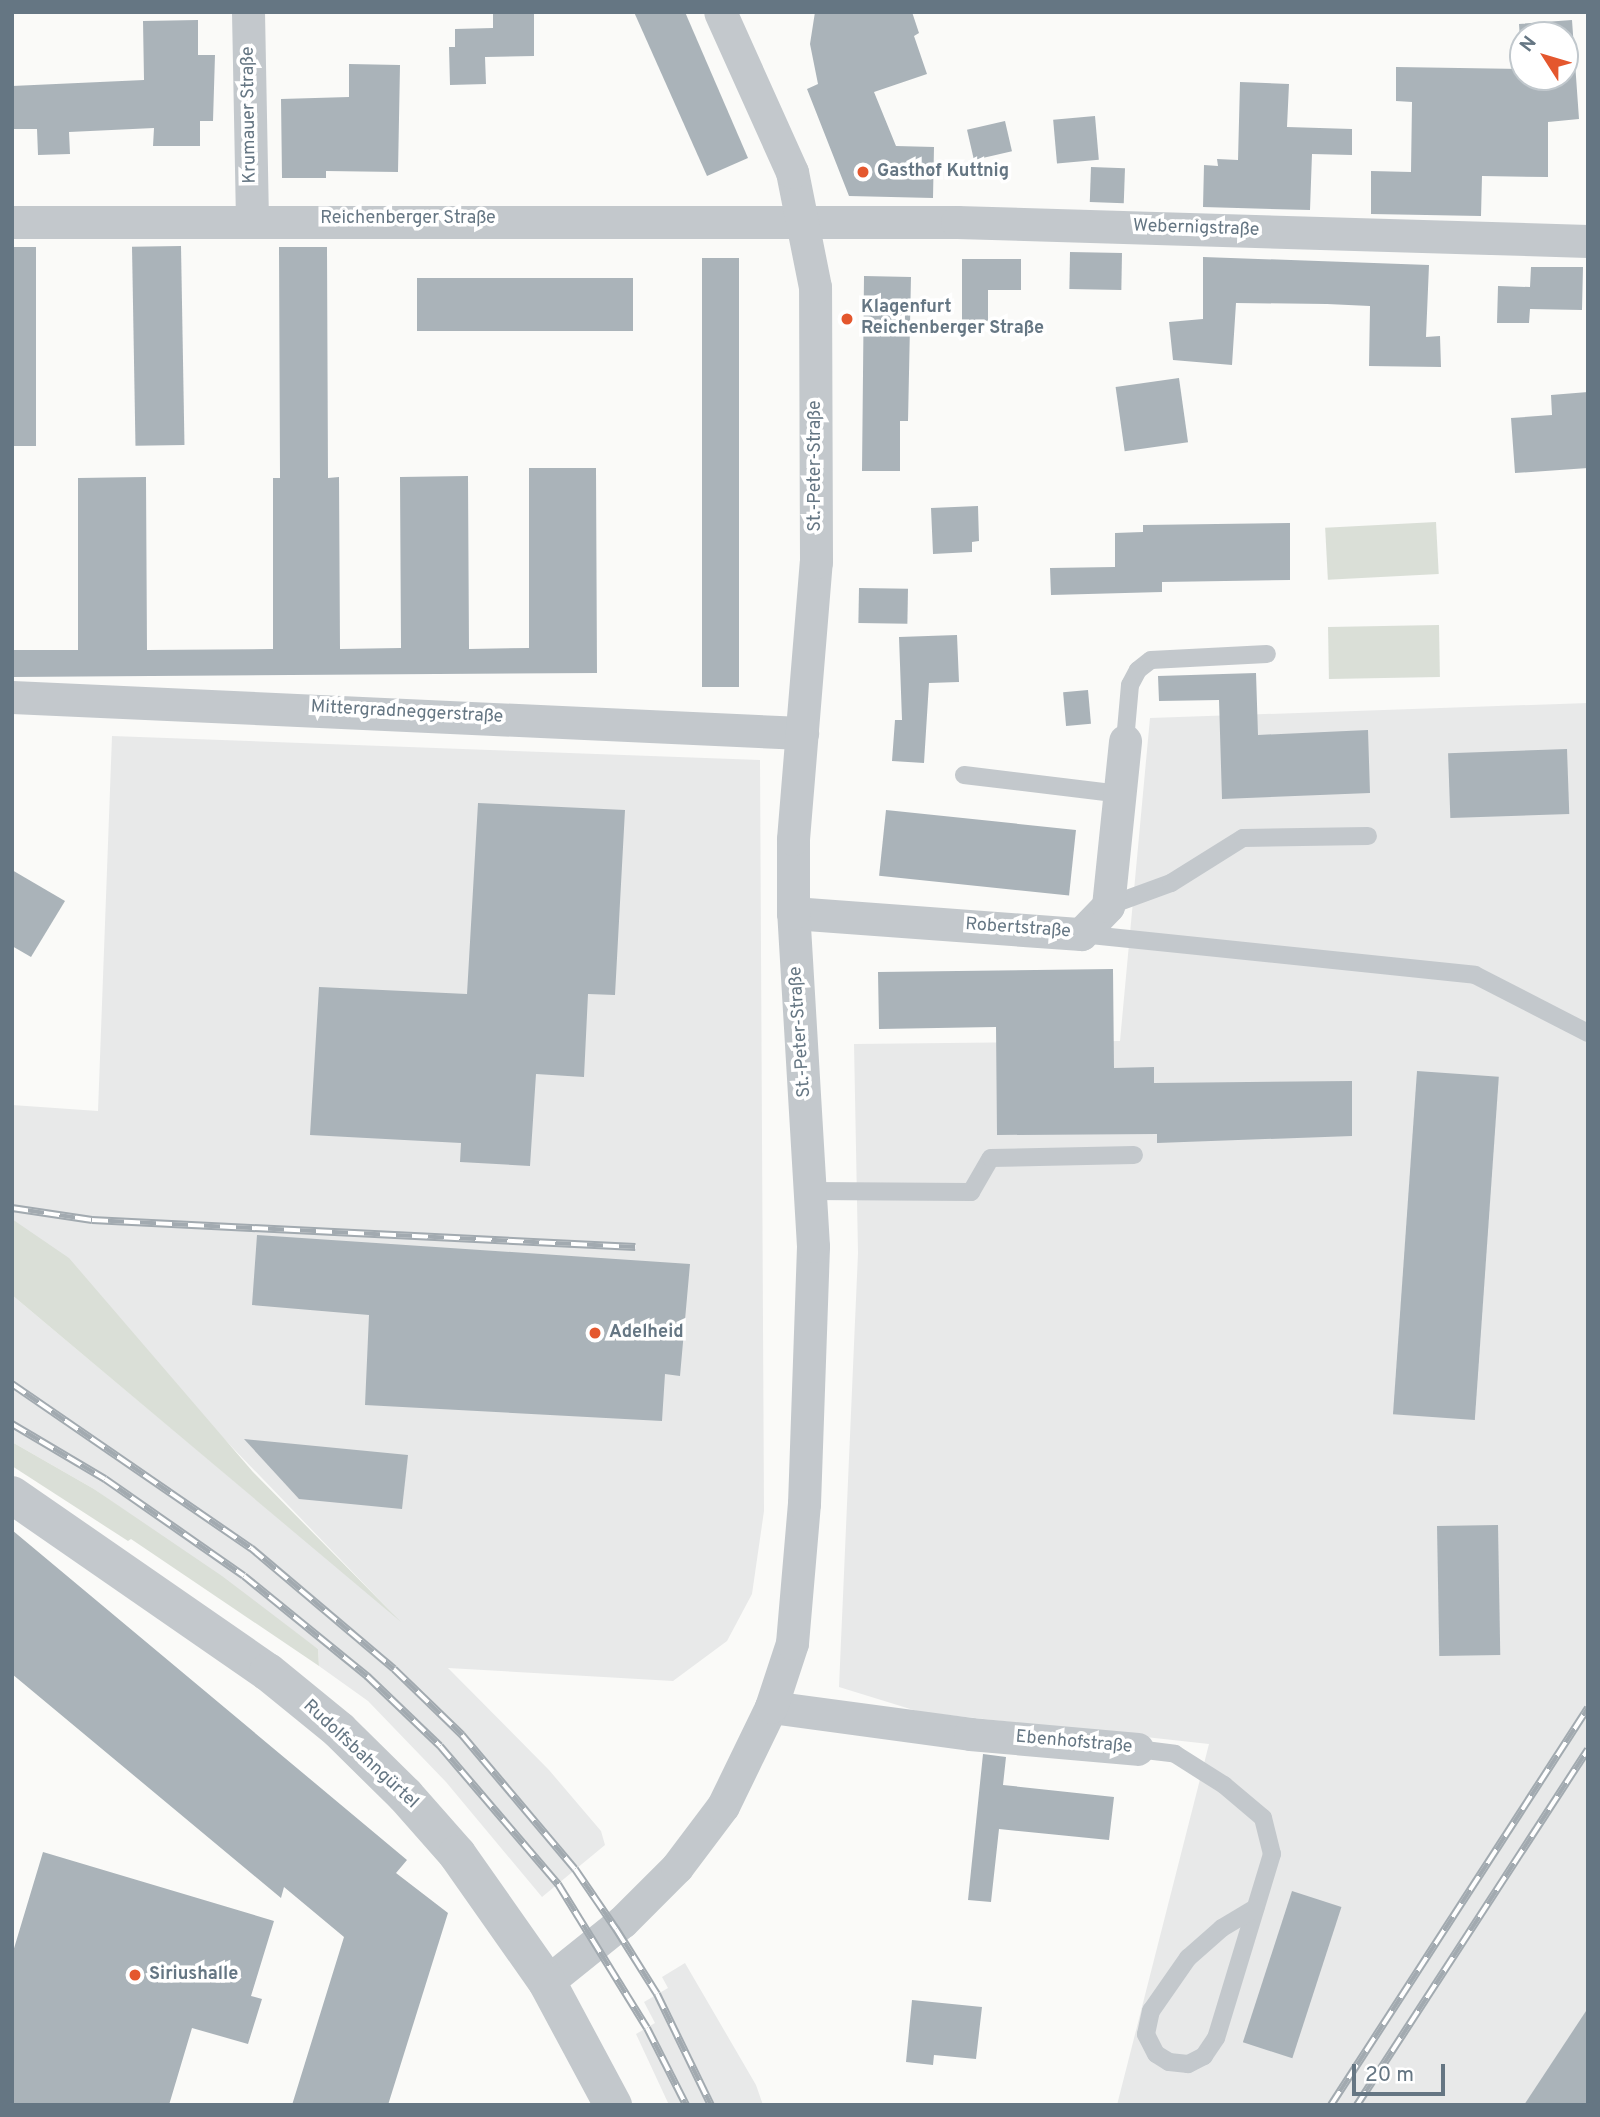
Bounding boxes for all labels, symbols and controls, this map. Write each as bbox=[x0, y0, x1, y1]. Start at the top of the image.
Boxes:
north arrow bbox=[1509, 21, 1579, 91]
text: N bbox=[1515, 32, 1543, 57]
street label: Krumauer Straße bbox=[238, 46, 262, 184]
place label: Gasthof Kuttnig bbox=[877, 161, 1009, 183]
marker: Gasthof Kuttnig bbox=[855, 164, 871, 180]
street label: Reichenberger Straße bbox=[320, 208, 496, 230]
street label: Webernigstraße bbox=[1132, 216, 1260, 242]
place label: Klagenfurt Reichenberger Straße bbox=[861, 298, 1044, 340]
marker: Klagenfurt Reichenberger Straße bbox=[839, 311, 855, 327]
street label: St.-Peter-Straße bbox=[805, 400, 827, 532]
street label: Mittergradneggerstraße bbox=[310, 697, 504, 729]
street label: Robertstraße bbox=[964, 915, 1072, 943]
street label: St.-Peter-Straße bbox=[786, 966, 816, 1098]
place label: Adelheid bbox=[609, 1322, 684, 1344]
marker: Adelheid bbox=[587, 1325, 603, 1341]
street label: Rudolfsbahngürtel bbox=[298, 1696, 422, 1814]
street label: Ebenhofstraße bbox=[1015, 1727, 1133, 1759]
place label: Siriushalle bbox=[149, 1964, 238, 1986]
marker: Siriushalle bbox=[127, 1967, 143, 1983]
scale bar bbox=[1355, 2050, 1448, 2094]
text: 20 m bbox=[1365, 2062, 1414, 2089]

